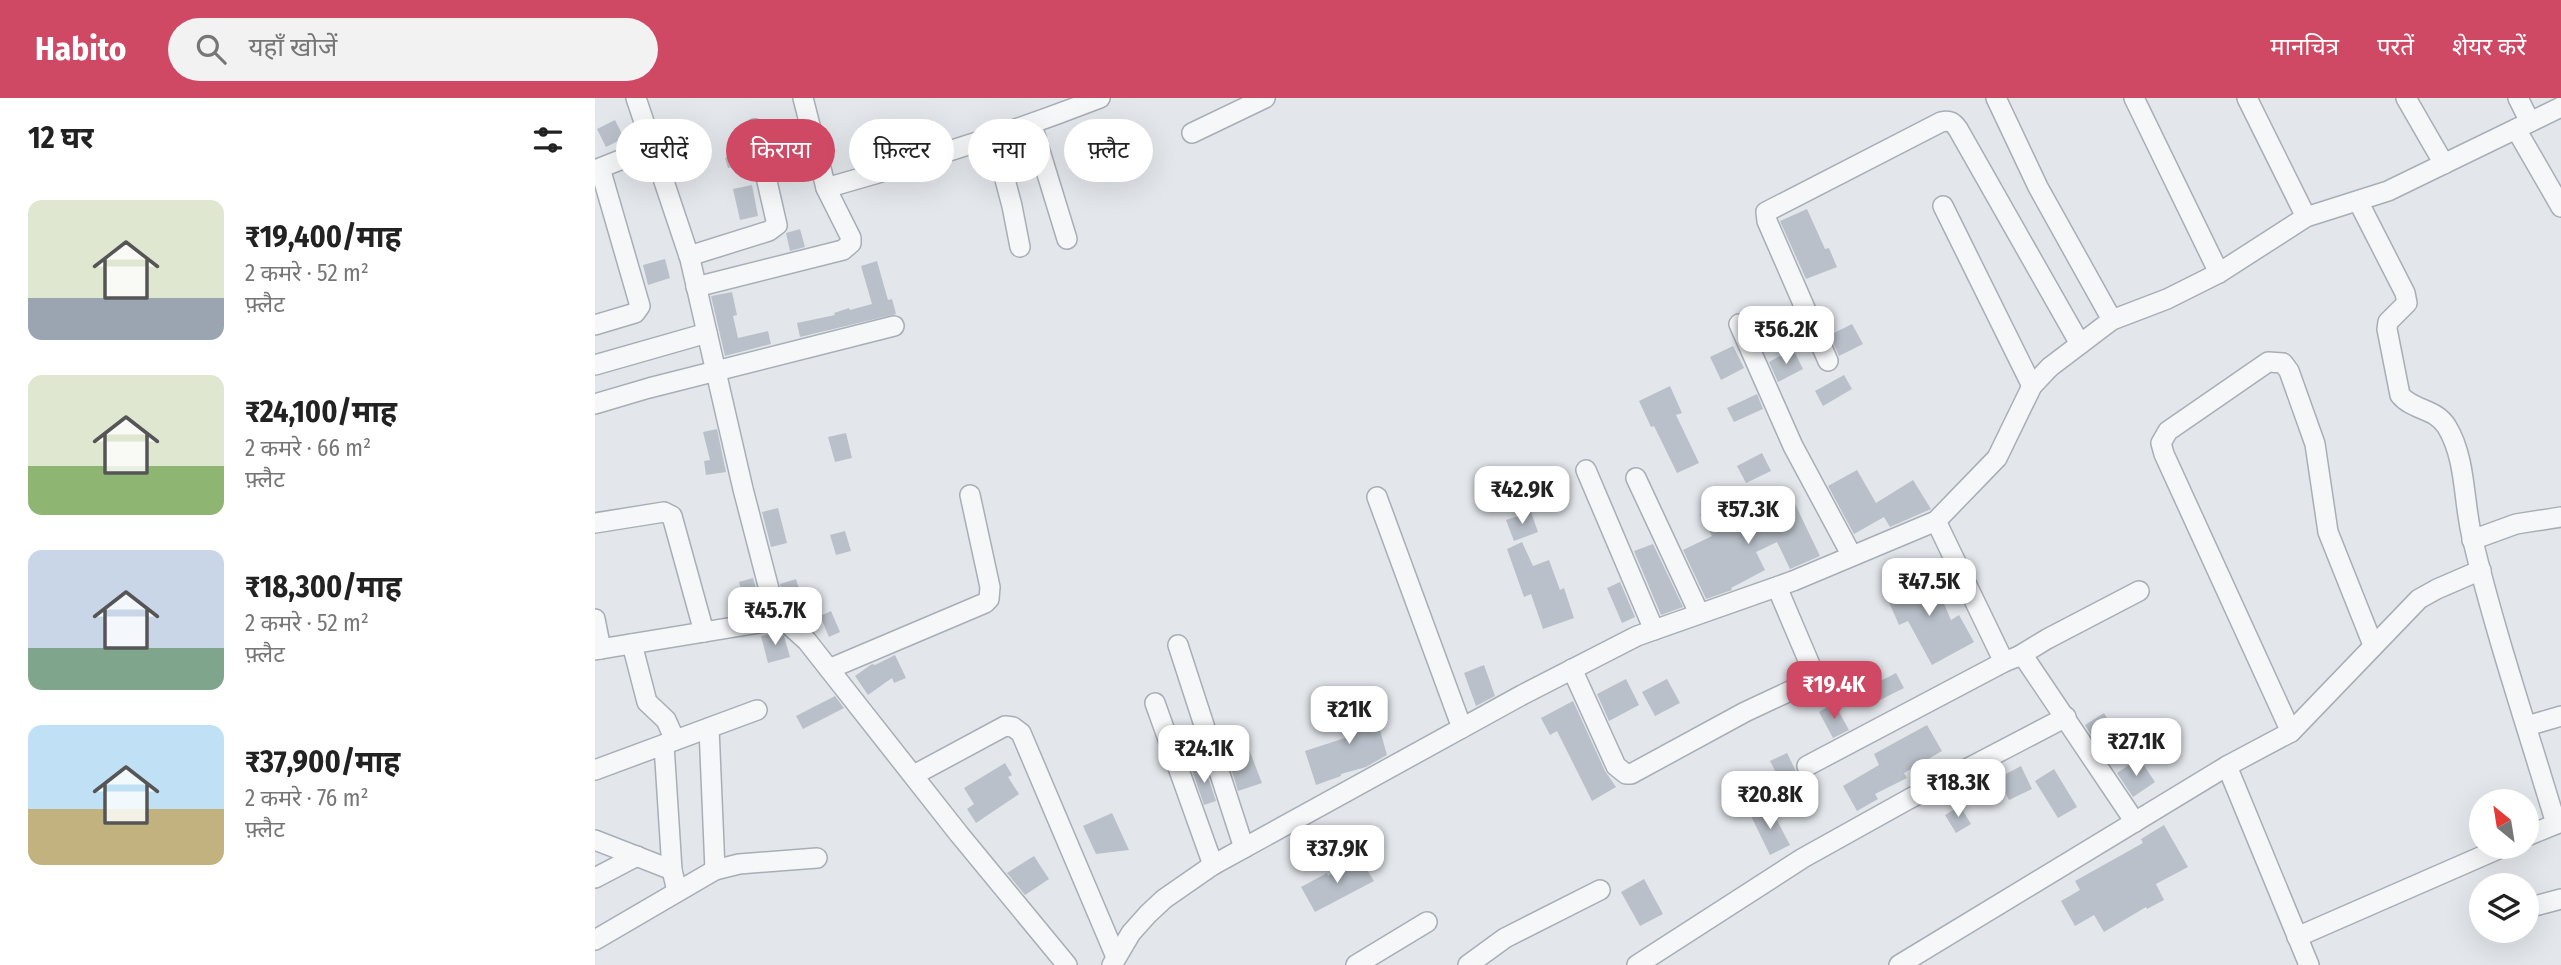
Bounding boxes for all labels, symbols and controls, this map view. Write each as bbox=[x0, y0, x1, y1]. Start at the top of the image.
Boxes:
search box bbox=[168, 18, 658, 81]
text: Habito bbox=[35, 29, 126, 69]
icon: search bbox=[192, 30, 230, 68]
text: यहाँ खोजें bbox=[248, 32, 337, 63]
text: मानचित्र bbox=[2270, 33, 2339, 61]
text: परतें bbox=[2377, 33, 2414, 61]
text: शेयर करें bbox=[2452, 33, 2526, 61]
chip: खरीदें bbox=[616, 119, 712, 182]
chip: किराया bbox=[726, 119, 835, 182]
chip: फ़िल्टर bbox=[849, 119, 954, 182]
chip: नया bbox=[968, 119, 1050, 182]
chip: फ़्लैट bbox=[1064, 119, 1153, 182]
text: 12 घर bbox=[28, 120, 94, 156]
icon: filters bbox=[529, 121, 567, 159]
text: ₹19,400/माह bbox=[245, 219, 402, 255]
icon: home bbox=[84, 228, 168, 312]
text: 2 कमरे · 52 m² bbox=[245, 259, 369, 287]
text: फ़्लैट bbox=[245, 290, 285, 318]
pin: ₹56.2K bbox=[1729, 306, 1843, 366]
text: ₹56.2K bbox=[1754, 315, 1818, 343]
text: ₹24,100/माह bbox=[245, 394, 397, 430]
icon: home bbox=[84, 403, 168, 487]
text: 2 कमरे · 66 m² bbox=[245, 434, 371, 462]
text: फ़्लैट bbox=[245, 465, 285, 493]
pin: ₹42.9K bbox=[1465, 466, 1579, 526]
text: ₹42.9K bbox=[1490, 475, 1554, 503]
pin: ₹57.3K bbox=[1691, 486, 1805, 546]
text: ₹57.3K bbox=[1717, 495, 1779, 523]
pin: ₹47.5K bbox=[1872, 559, 1986, 618]
text: ₹47.5K bbox=[1898, 567, 1960, 595]
text: ₹18,300/माह bbox=[245, 569, 402, 605]
icon: home bbox=[84, 578, 168, 662]
pin: ₹45.7K bbox=[718, 588, 832, 647]
text: ₹45.7K bbox=[744, 596, 806, 624]
text: 2 कमरे · 52 m² bbox=[245, 609, 369, 637]
text: फ़्लैट bbox=[245, 640, 285, 668]
pin: ₹19.4K bbox=[1777, 662, 1891, 721]
text: ₹19.4K bbox=[1803, 670, 1865, 698]
pin: ₹21K bbox=[1308, 686, 1390, 746]
text: ₹21K bbox=[1327, 695, 1371, 723]
pin: ₹27.1K bbox=[2079, 718, 2193, 778]
pin: ₹24.1K bbox=[1147, 726, 1261, 785]
text: ₹27.1K bbox=[2107, 727, 2165, 755]
text: ₹24.1K bbox=[1174, 734, 1234, 762]
text: ₹37,900/माह bbox=[245, 744, 400, 780]
icon: home bbox=[84, 753, 168, 837]
pin: ₹18.3K bbox=[1901, 760, 2015, 819]
text: ₹18.3K bbox=[1927, 768, 1990, 796]
pin: ₹20.8K bbox=[1713, 772, 1827, 831]
text: ₹20.8K bbox=[1737, 780, 1803, 808]
text: 2 कमरे · 76 m² bbox=[245, 784, 369, 812]
north arrow bbox=[2469, 789, 2539, 859]
map controls bbox=[2469, 789, 2539, 943]
text: फ़्लैट bbox=[245, 815, 285, 843]
pin: ₹37.9K bbox=[1280, 826, 1394, 885]
text: ₹37.9K bbox=[1306, 834, 1368, 862]
button: layers bbox=[2469, 873, 2539, 943]

